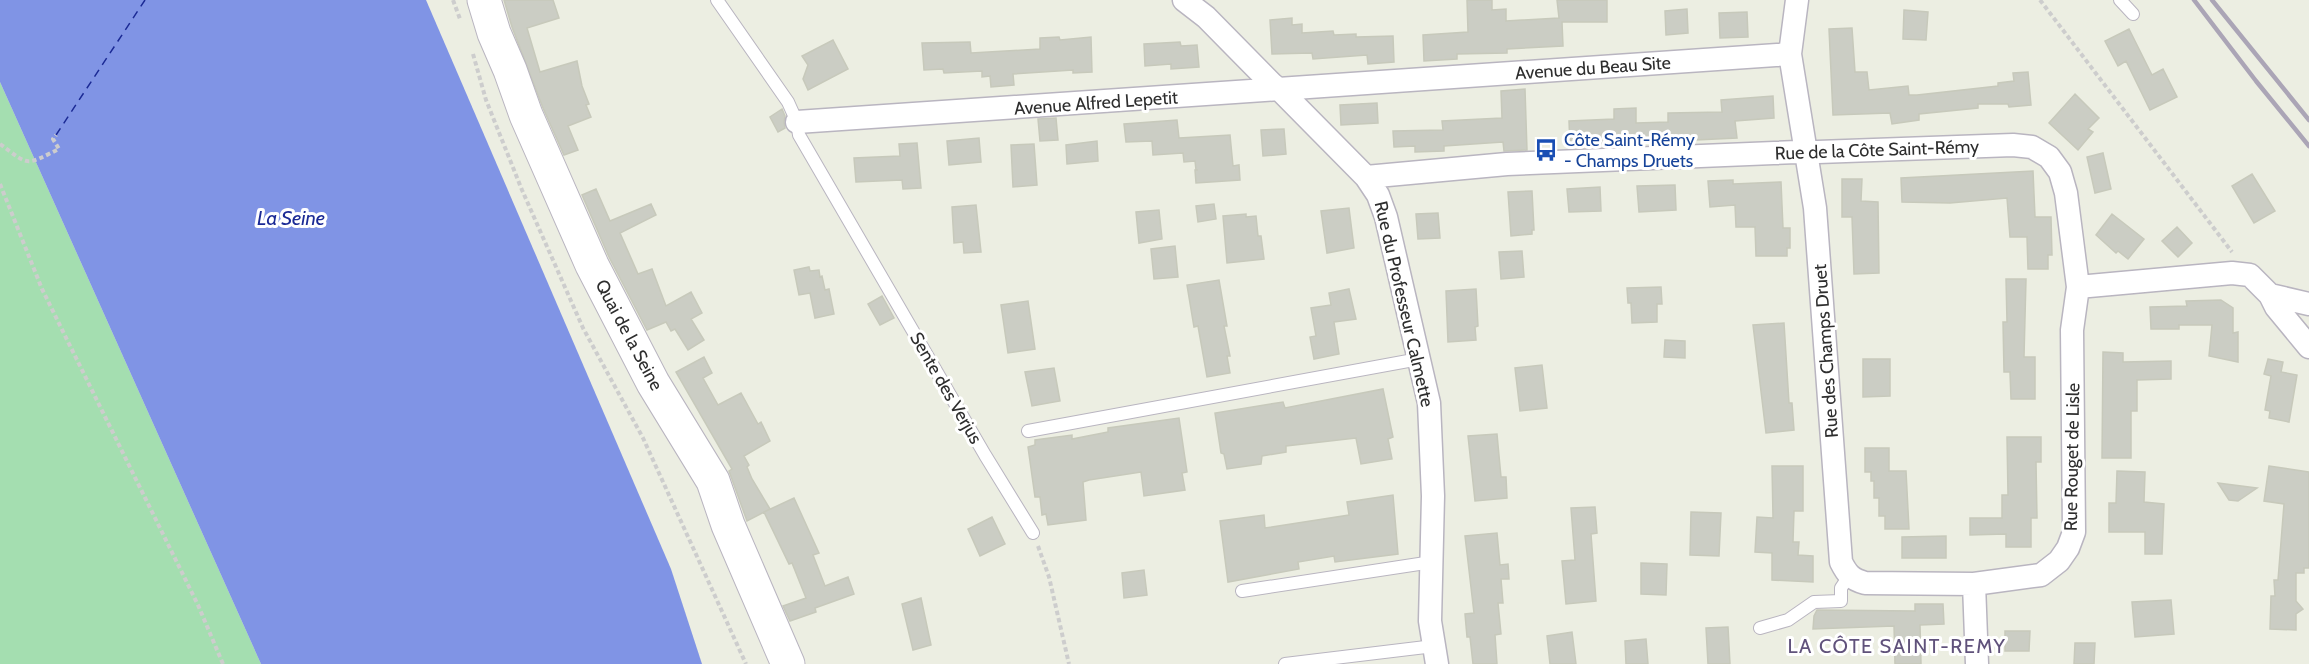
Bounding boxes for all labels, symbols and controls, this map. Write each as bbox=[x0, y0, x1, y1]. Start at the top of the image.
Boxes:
street label: Avenue du Beau Site bbox=[1514, 52, 1672, 84]
street label: Avenue Alfred Lepetit bbox=[1013, 86, 1179, 120]
place label: Côte Saint-Rémy - Champs Druets bbox=[1564, 129, 1695, 172]
street label: Rue de la Côte Saint-Rémy bbox=[1775, 135, 1979, 165]
bus stop icon: Côte Saint-Rémy - Champs Druets bbox=[1533, 137, 1559, 163]
street label: Rue du Professeur Calmette bbox=[1370, 199, 1438, 409]
water label: La Seine bbox=[257, 206, 325, 230]
street label: Rue des Champs Druet bbox=[1809, 263, 1843, 439]
street label: Quai de la Seine bbox=[590, 276, 668, 394]
street label: Sente des Verjus bbox=[905, 328, 987, 448]
street label: Rue Rouget de Lisle bbox=[2060, 383, 2084, 531]
district label: LA CÔTE SAINT-REMY bbox=[1788, 634, 2006, 658]

